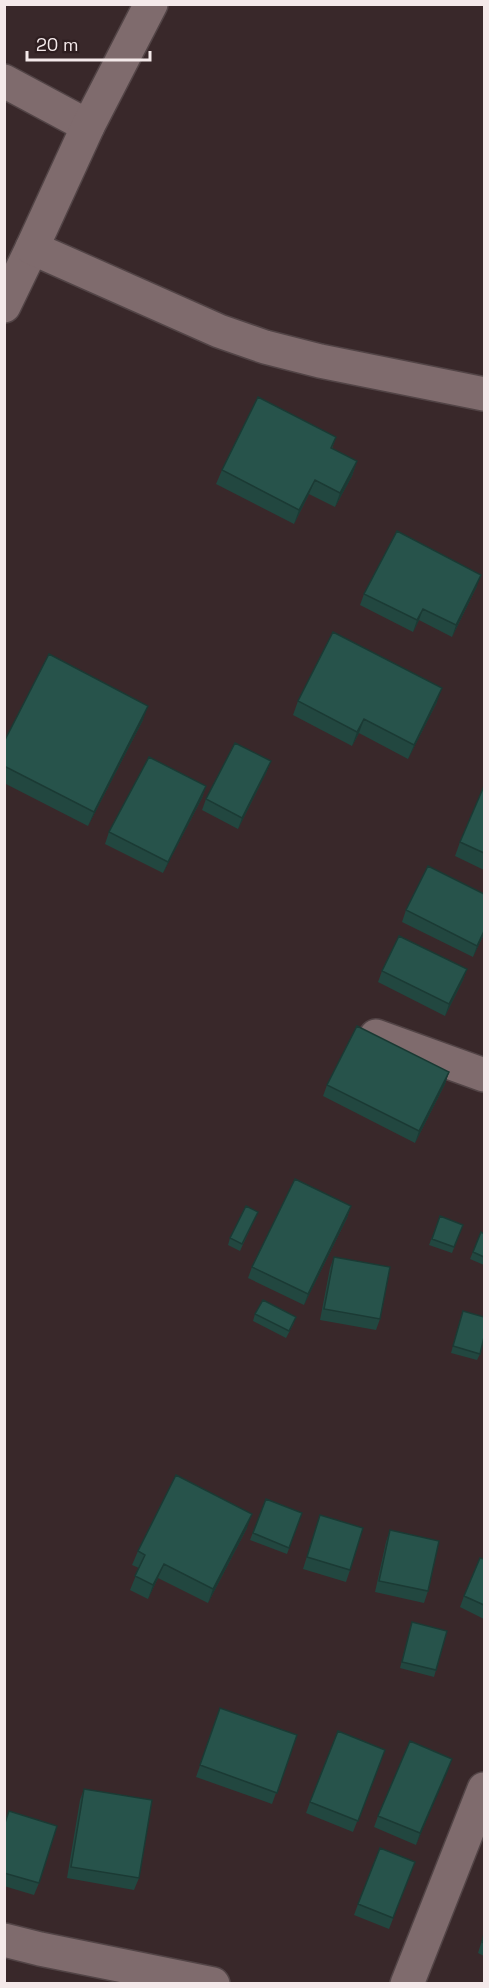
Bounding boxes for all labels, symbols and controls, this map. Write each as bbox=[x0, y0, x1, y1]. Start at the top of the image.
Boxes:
scale bar bbox=[27, 24, 150, 62]
text: 20 m bbox=[36, 33, 79, 56]

